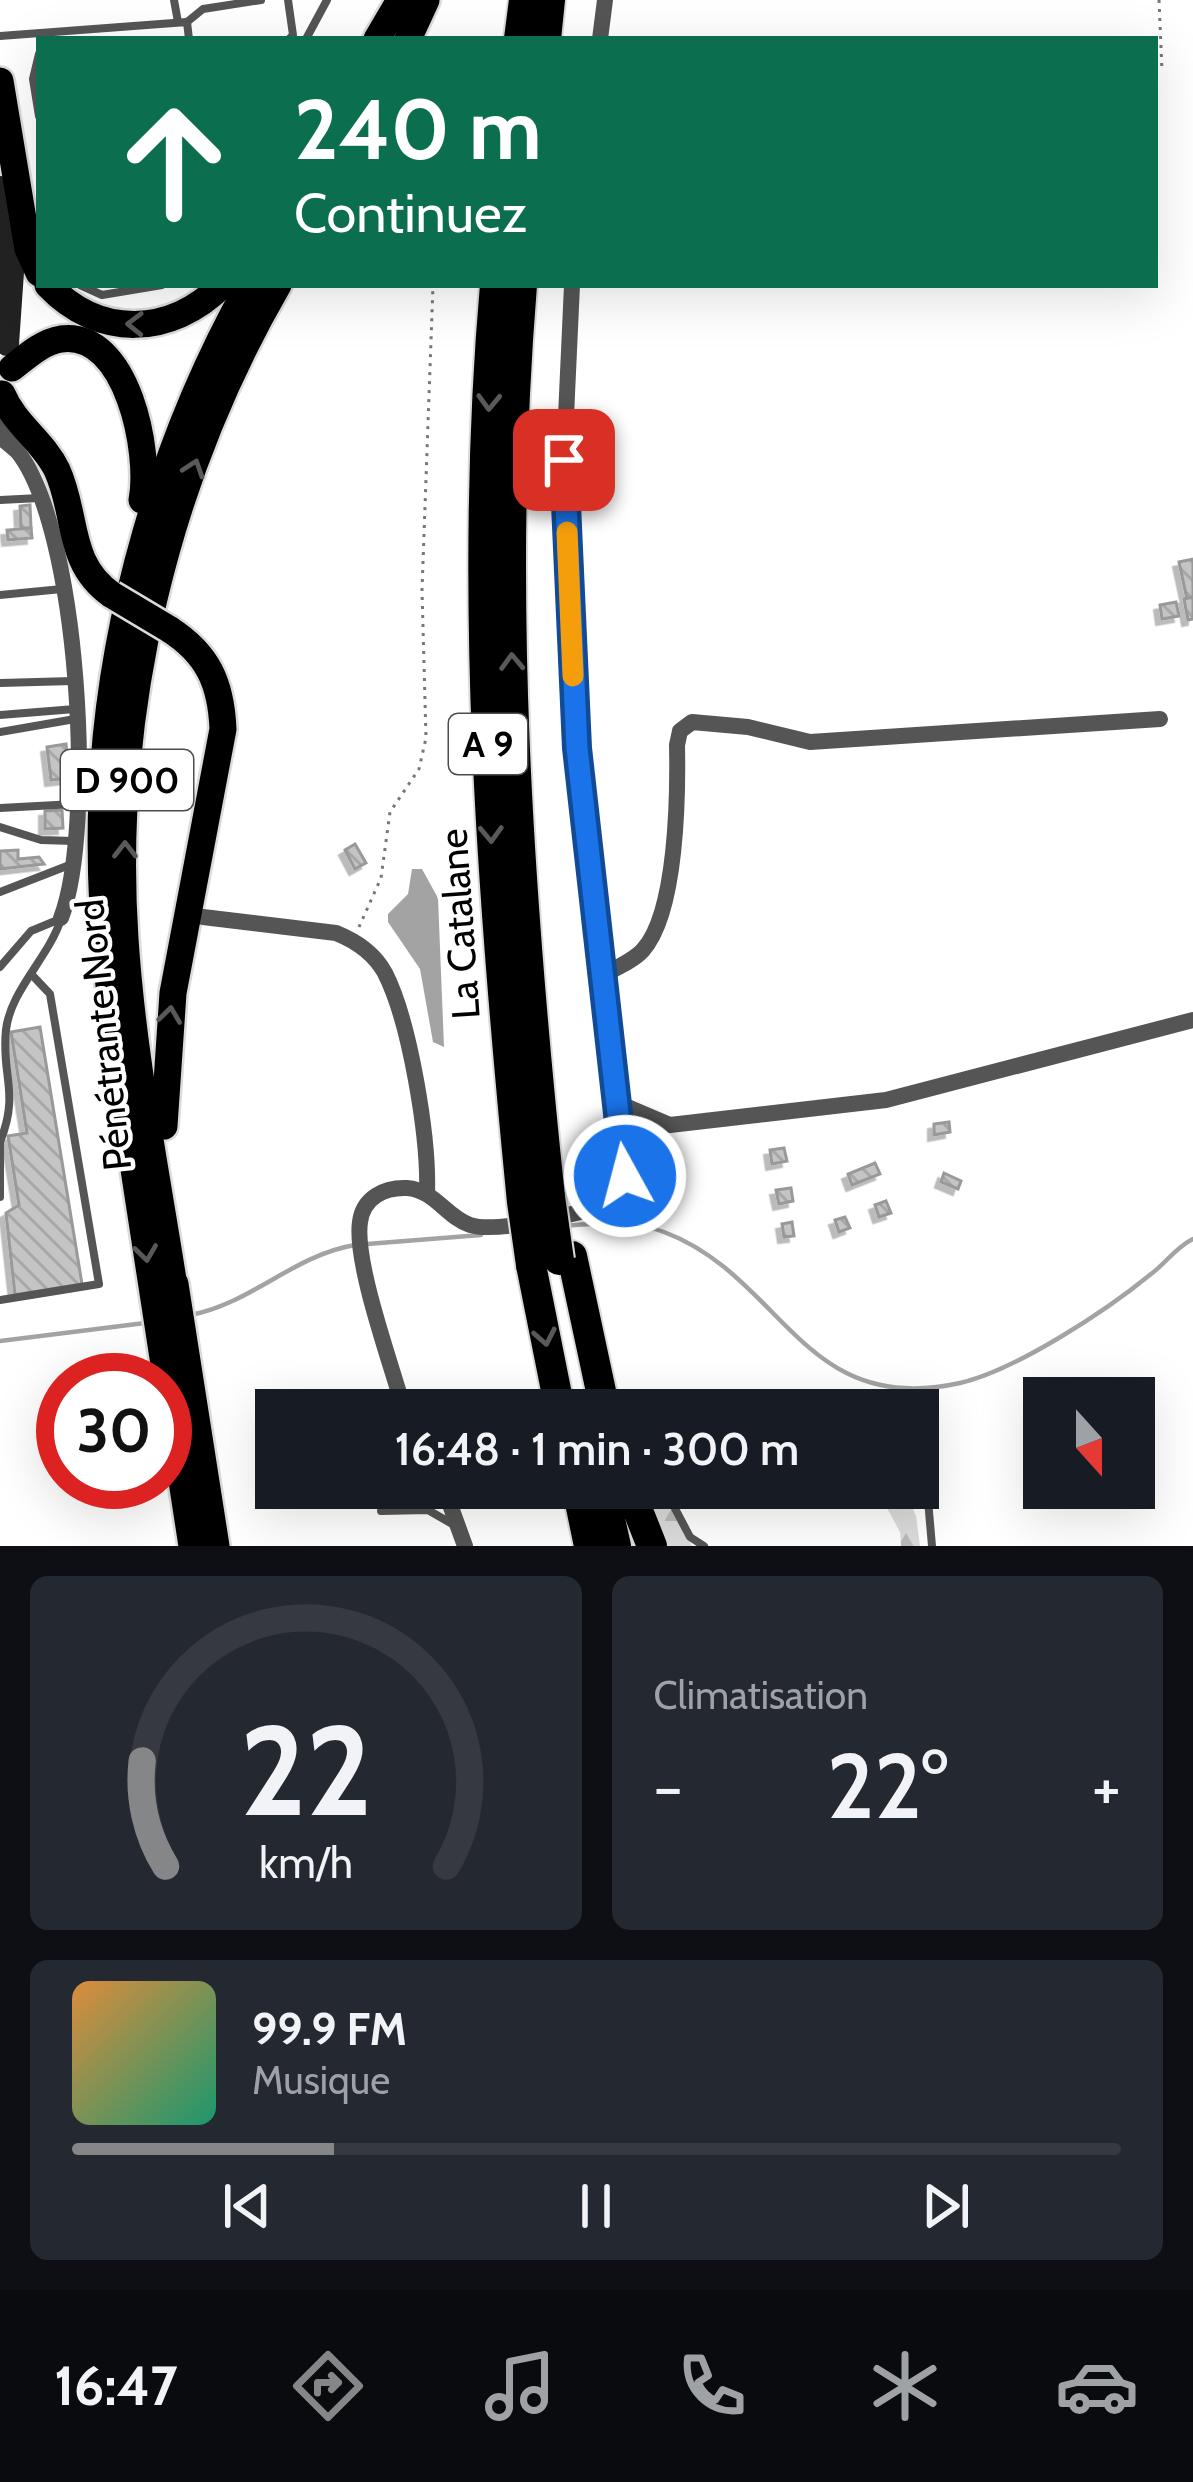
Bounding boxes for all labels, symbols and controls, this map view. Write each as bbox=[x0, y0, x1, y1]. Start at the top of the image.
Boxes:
text: 240 m bbox=[294, 78, 542, 180]
icon: ahead bbox=[96, 84, 252, 240]
text: Continuez bbox=[294, 180, 527, 246]
one-way arrow bbox=[125, 311, 144, 337]
one-way arrow bbox=[476, 393, 502, 412]
pin bbox=[513, 409, 615, 511]
icon: arrive bbox=[531, 427, 597, 493]
one-way arrow bbox=[180, 459, 204, 480]
one-way arrow bbox=[499, 652, 525, 671]
road number: A 9 bbox=[449, 714, 527, 774]
road number: D 900 bbox=[61, 750, 193, 810]
one-way arrow bbox=[478, 825, 504, 844]
street label: La Catalane bbox=[428, 827, 490, 1021]
one-way arrow bbox=[111, 840, 137, 859]
street label: Pénétrante Nord bbox=[65, 897, 141, 1173]
one-way arrow bbox=[156, 1005, 182, 1024]
position arrow bbox=[562, 1113, 688, 1239]
one-way arrow bbox=[132, 1244, 158, 1263]
one-way arrow bbox=[531, 1327, 557, 1347]
speed limit sign: 30 bbox=[36, 1353, 192, 1509]
north arrow bbox=[1023, 1377, 1155, 1509]
map controls bbox=[1023, 1377, 1155, 1509]
text: 16:48 · 1 min · 300 m bbox=[395, 1422, 799, 1476]
text: Climatisation bbox=[654, 1671, 868, 1719]
text: 22 bbox=[240, 1695, 372, 1846]
text: 22° bbox=[827, 1731, 948, 1841]
text: − bbox=[654, 1746, 683, 1827]
text: + bbox=[1092, 1746, 1121, 1827]
text: km/h bbox=[259, 1837, 353, 1889]
text: 99.9 FM bbox=[252, 2002, 407, 2056]
text: Musique bbox=[252, 2056, 390, 2104]
icon: previous bbox=[214, 2173, 280, 2239]
icon: pause bbox=[563, 2173, 629, 2239]
icon: next bbox=[913, 2173, 979, 2239]
icon: directions bbox=[286, 2344, 370, 2428]
icon: music bbox=[478, 2344, 562, 2428]
icon: phone bbox=[670, 2344, 754, 2428]
icon: climate bbox=[863, 2344, 947, 2428]
icon: car bbox=[1055, 2344, 1139, 2428]
text: 16:47 bbox=[54, 2353, 177, 2419]

